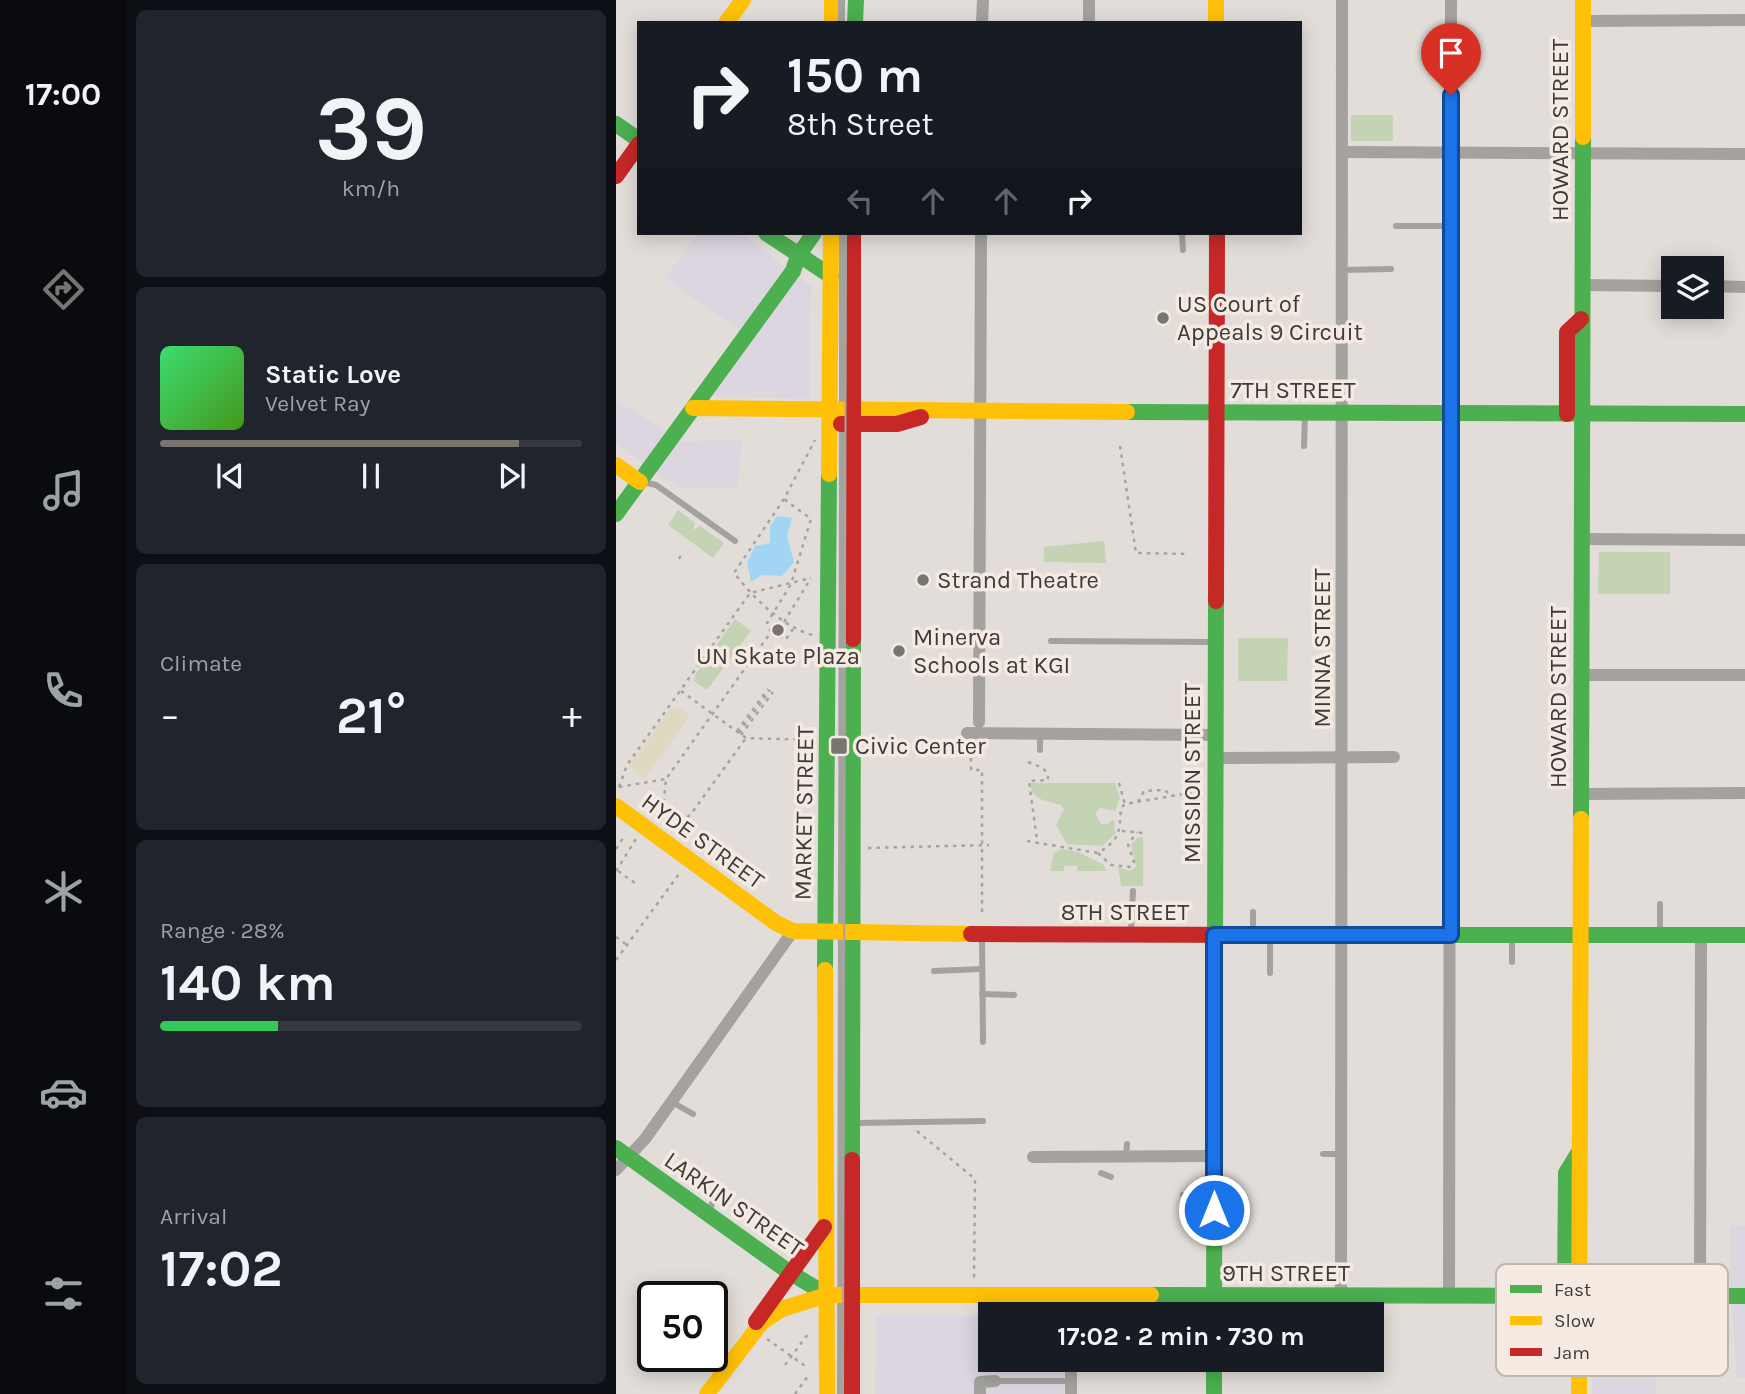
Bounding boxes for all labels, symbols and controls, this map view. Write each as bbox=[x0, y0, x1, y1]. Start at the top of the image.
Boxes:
pin bbox=[1421, 23, 1481, 95]
icon: arrive bbox=[1432, 34, 1470, 72]
street label: HOWARD STREET bbox=[1546, 39, 1574, 221]
text: 150 m bbox=[787, 47, 923, 104]
icon: right bbox=[672, 49, 763, 140]
text: 17:00 bbox=[25, 76, 101, 113]
text: 39 bbox=[315, 76, 427, 182]
text: 8th Street bbox=[787, 106, 933, 143]
text: km/h bbox=[342, 175, 400, 202]
icon: left bbox=[841, 182, 879, 220]
icon: ahead bbox=[914, 182, 952, 220]
icon: ahead bbox=[987, 182, 1025, 220]
icon: right bbox=[1060, 182, 1098, 220]
map controls bbox=[1661, 256, 1724, 319]
button: layers bbox=[1661, 256, 1724, 319]
icon: directions bbox=[39, 265, 88, 314]
place label: US Court of Appeals 9 Circuit bbox=[1177, 290, 1363, 346]
marker: US Court of Appeals 9 Circuit bbox=[1155, 310, 1171, 326]
text: Static Love bbox=[265, 359, 401, 390]
street label: 7TH STREET bbox=[1230, 376, 1356, 404]
text: Velvet Ray bbox=[265, 390, 370, 417]
icon: previous bbox=[211, 457, 249, 495]
icon: pause bbox=[352, 457, 390, 495]
icon: next bbox=[493, 457, 531, 495]
icon: music bbox=[39, 466, 88, 515]
place label: Strand Theatre bbox=[937, 566, 1099, 594]
street label: MINNA STREET bbox=[1308, 568, 1336, 728]
marker: Strand Theatre bbox=[915, 572, 931, 588]
street label: HOWARD STREET bbox=[1544, 606, 1572, 788]
marker: UN Skate Plaza bbox=[770, 622, 786, 638]
place label: Minerva Schools at KGI bbox=[913, 623, 1070, 679]
place label: UN Skate Plaza bbox=[696, 642, 860, 670]
marker: Minerva Schools at KGI bbox=[891, 643, 907, 659]
text: Climate bbox=[160, 650, 242, 677]
icon: phone bbox=[39, 666, 88, 715]
street label: MISSION STREET bbox=[1178, 683, 1206, 863]
text: 21° bbox=[336, 685, 406, 746]
text: − bbox=[160, 693, 180, 738]
text: + bbox=[562, 693, 582, 738]
street label: MARKET STREET bbox=[788, 725, 820, 901]
place label: Civic Center bbox=[855, 732, 986, 760]
marker: Civic Center bbox=[829, 736, 849, 756]
street label: HYDE STREET bbox=[636, 787, 770, 895]
icon: climate bbox=[39, 867, 88, 916]
street label: 8TH STREET bbox=[1061, 898, 1189, 926]
text: Range · 28% bbox=[160, 917, 285, 944]
text: 140 km bbox=[160, 952, 336, 1013]
icon: car bbox=[39, 1068, 88, 1117]
street label: LARKIN STREET bbox=[659, 1146, 809, 1262]
position arrow bbox=[1177, 1173, 1251, 1247]
text: Arrival bbox=[160, 1203, 227, 1230]
text: 17:02 bbox=[160, 1238, 283, 1299]
street label: 9TH STREET bbox=[1222, 1259, 1350, 1287]
legend bbox=[1496, 1264, 1728, 1376]
icon: filters bbox=[39, 1269, 88, 1318]
text: Fast bbox=[1554, 1279, 1591, 1301]
speed limit sign: 50 bbox=[637, 1281, 728, 1372]
text: Slow bbox=[1554, 1310, 1595, 1332]
text: 17:02 · 2 min · 730 m bbox=[1057, 1321, 1305, 1352]
text: Jam bbox=[1554, 1342, 1590, 1364]

